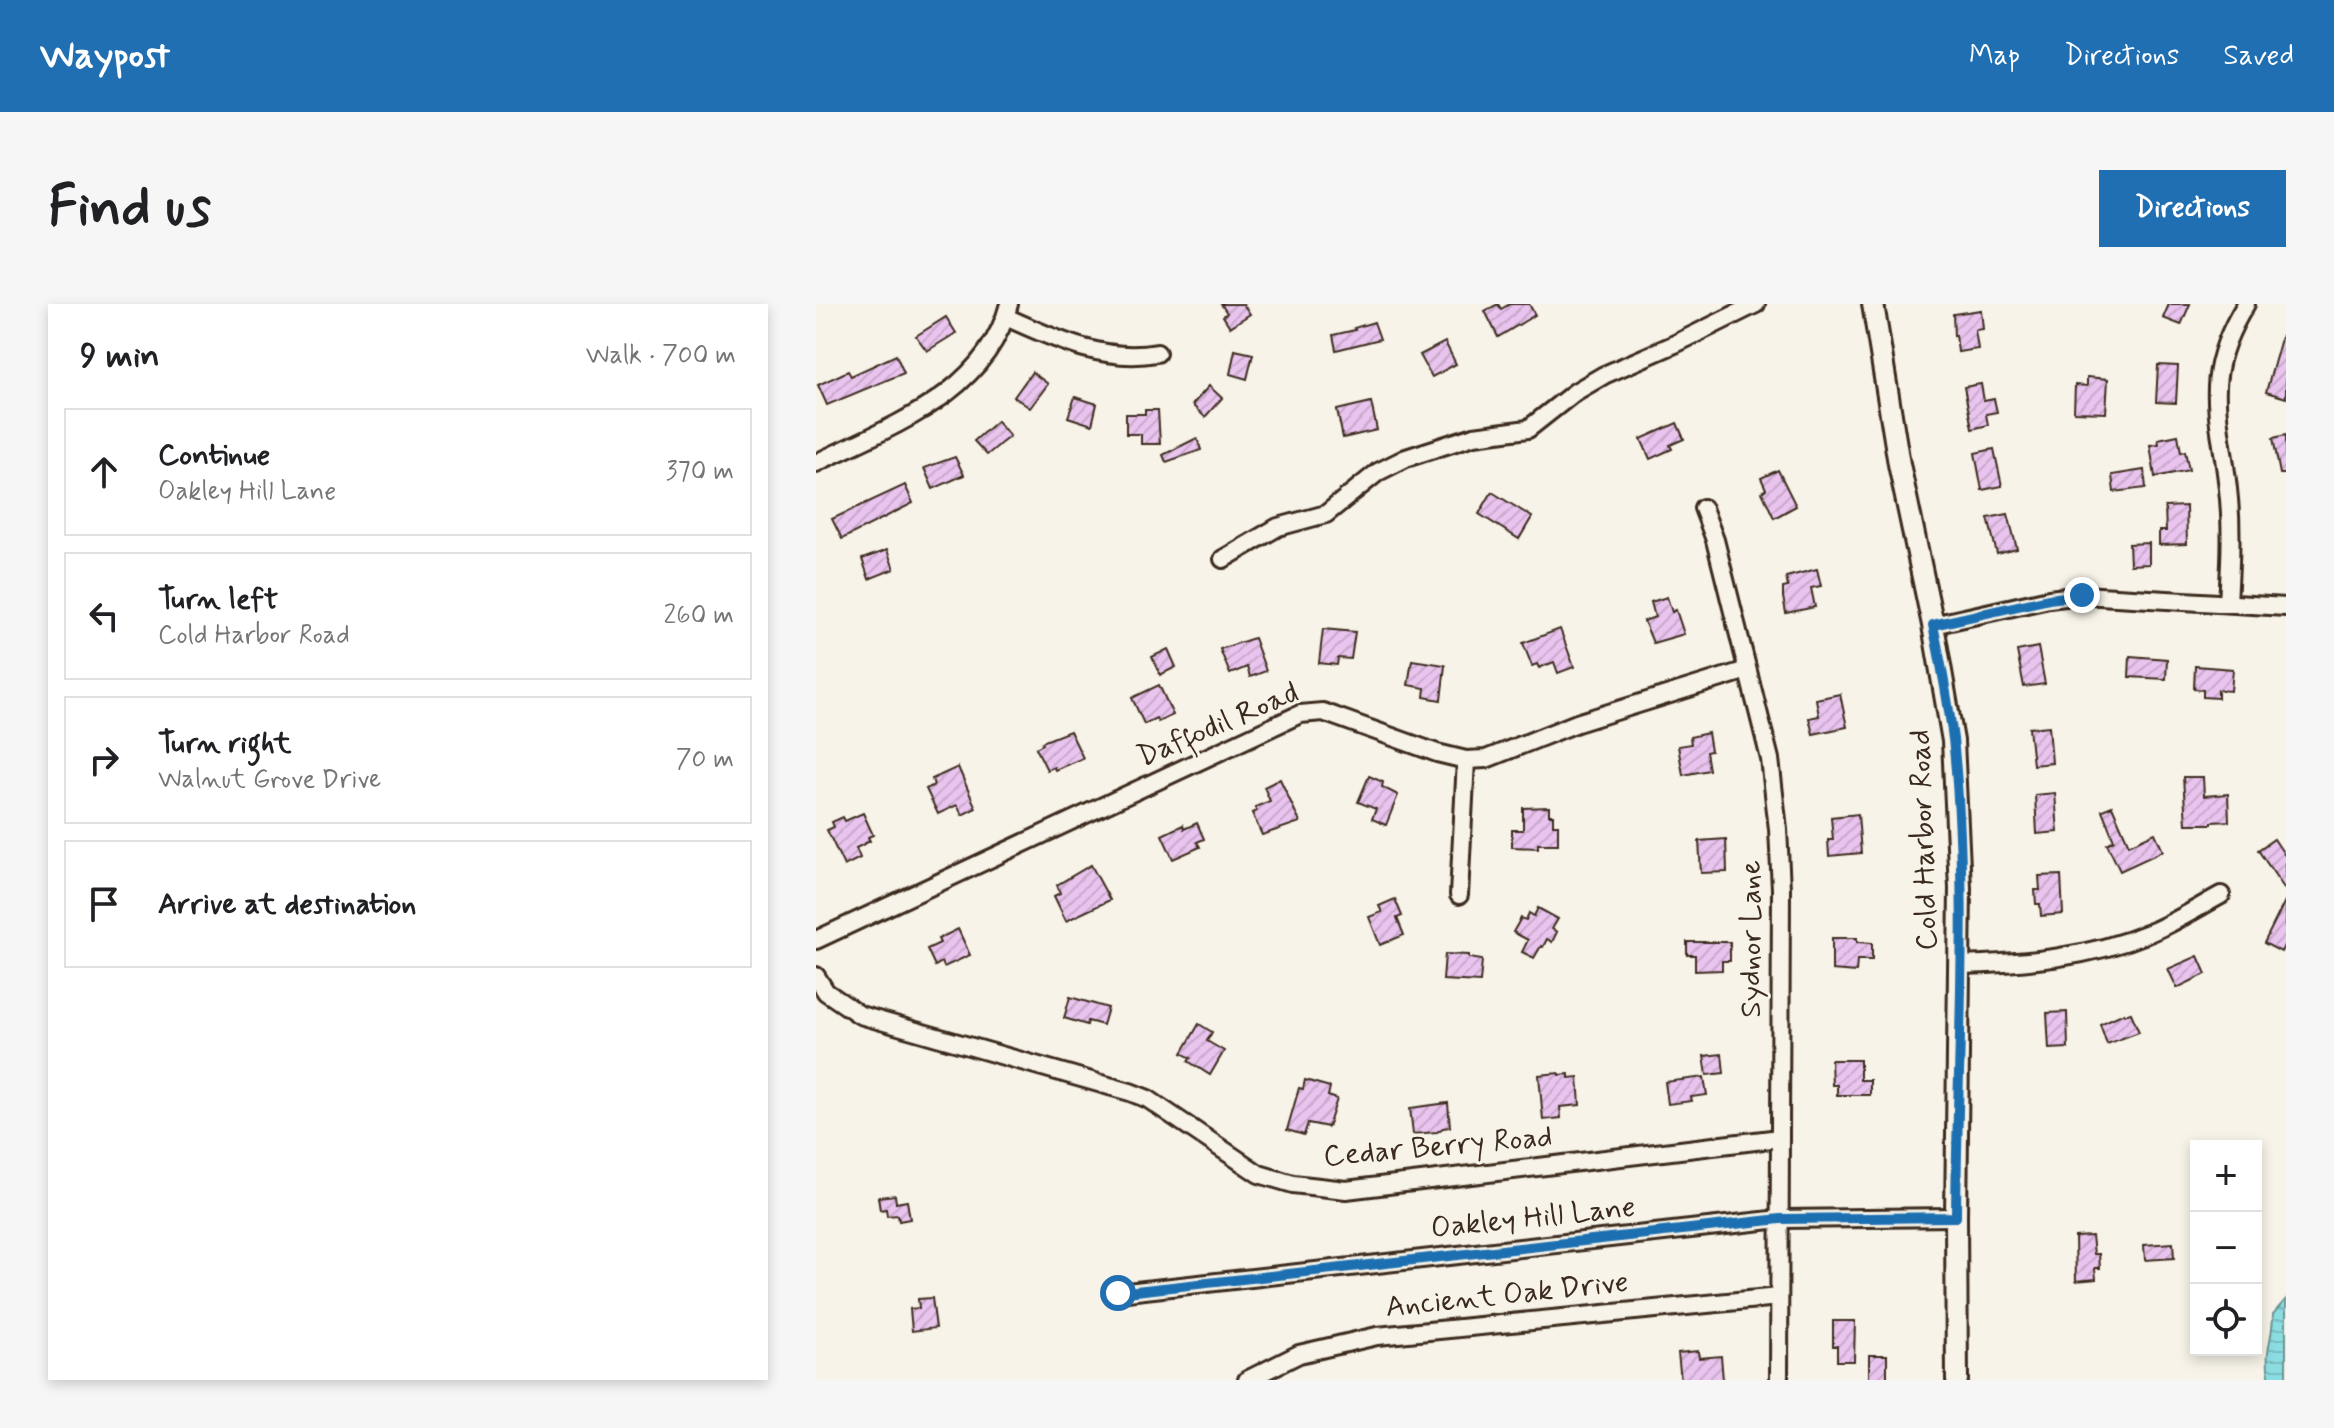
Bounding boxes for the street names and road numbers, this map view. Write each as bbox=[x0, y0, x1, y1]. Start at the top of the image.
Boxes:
street label: Daffodil Road bbox=[1131, 673, 1306, 778]
street label: Cold Harbor Road bbox=[1901, 729, 1947, 951]
street label: Sydnor Lane bbox=[1732, 860, 1771, 1018]
street label: Cedar Berry Road bbox=[1322, 1118, 1554, 1176]
street label: Oakley Hill Lane bbox=[1429, 1188, 1637, 1248]
street label: Ancient Oak Drive bbox=[1384, 1263, 1630, 1327]

